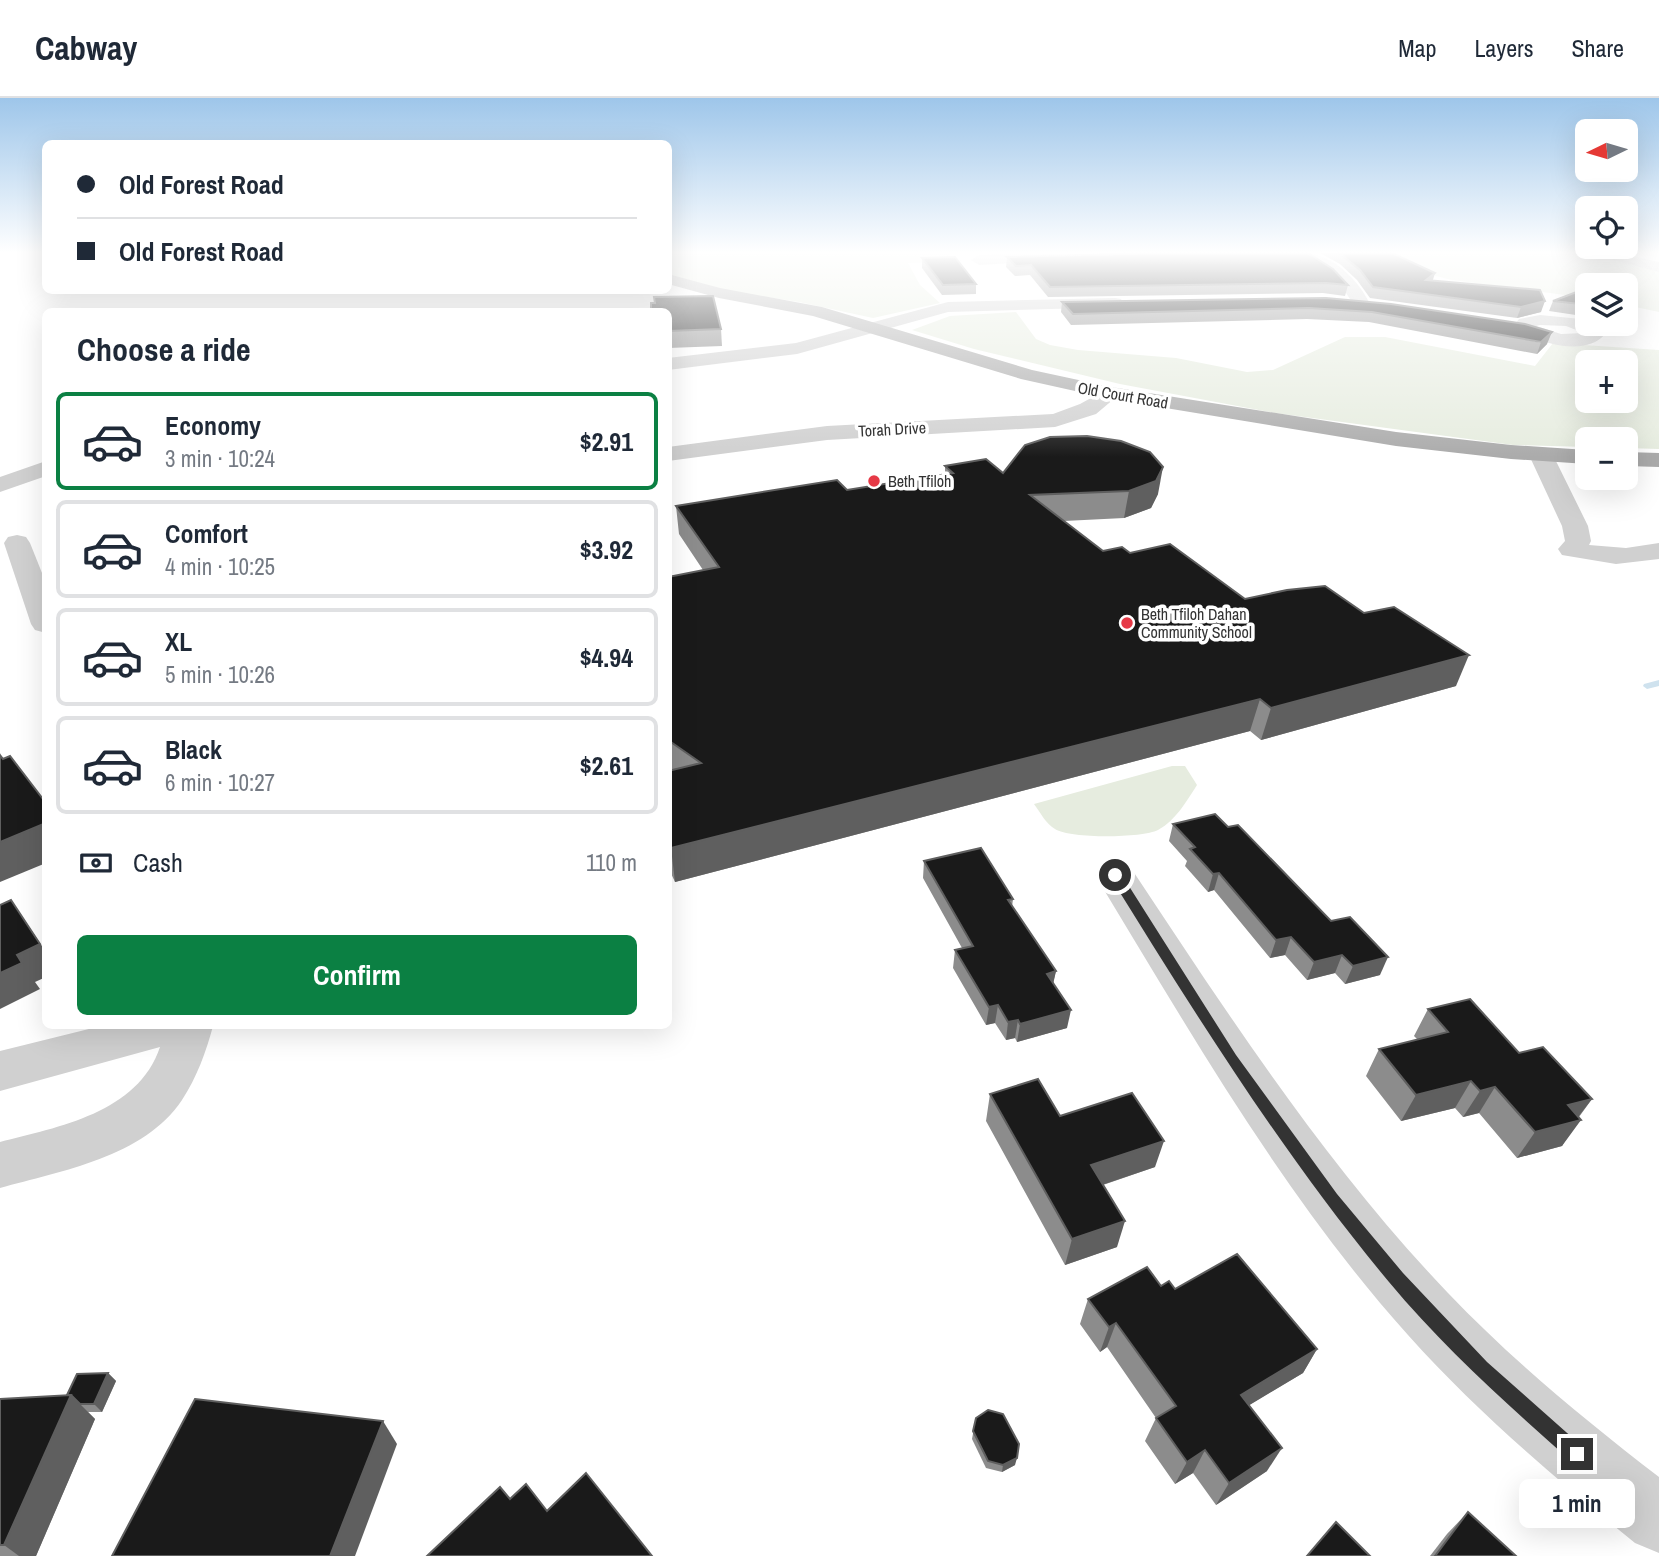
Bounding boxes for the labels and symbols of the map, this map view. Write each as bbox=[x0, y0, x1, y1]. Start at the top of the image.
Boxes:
north arrow bbox=[1575, 119, 1638, 182]
street label: Old Court Road bbox=[1076, 376, 1170, 414]
street label: Torah Drive bbox=[858, 416, 926, 442]
place label: Beth Tfiloh bbox=[888, 470, 951, 492]
marker: Beth Tfiloh bbox=[866, 473, 882, 489]
place label: Beth Tfiloh Dahan Community School bbox=[1141, 603, 1252, 643]
marker: Beth Tfiloh Dahan Community School bbox=[1119, 615, 1135, 631]
route start bbox=[1099, 859, 1131, 891]
route end bbox=[1561, 1438, 1593, 1470]
callout: 1 min bbox=[1519, 1478, 1635, 1528]

